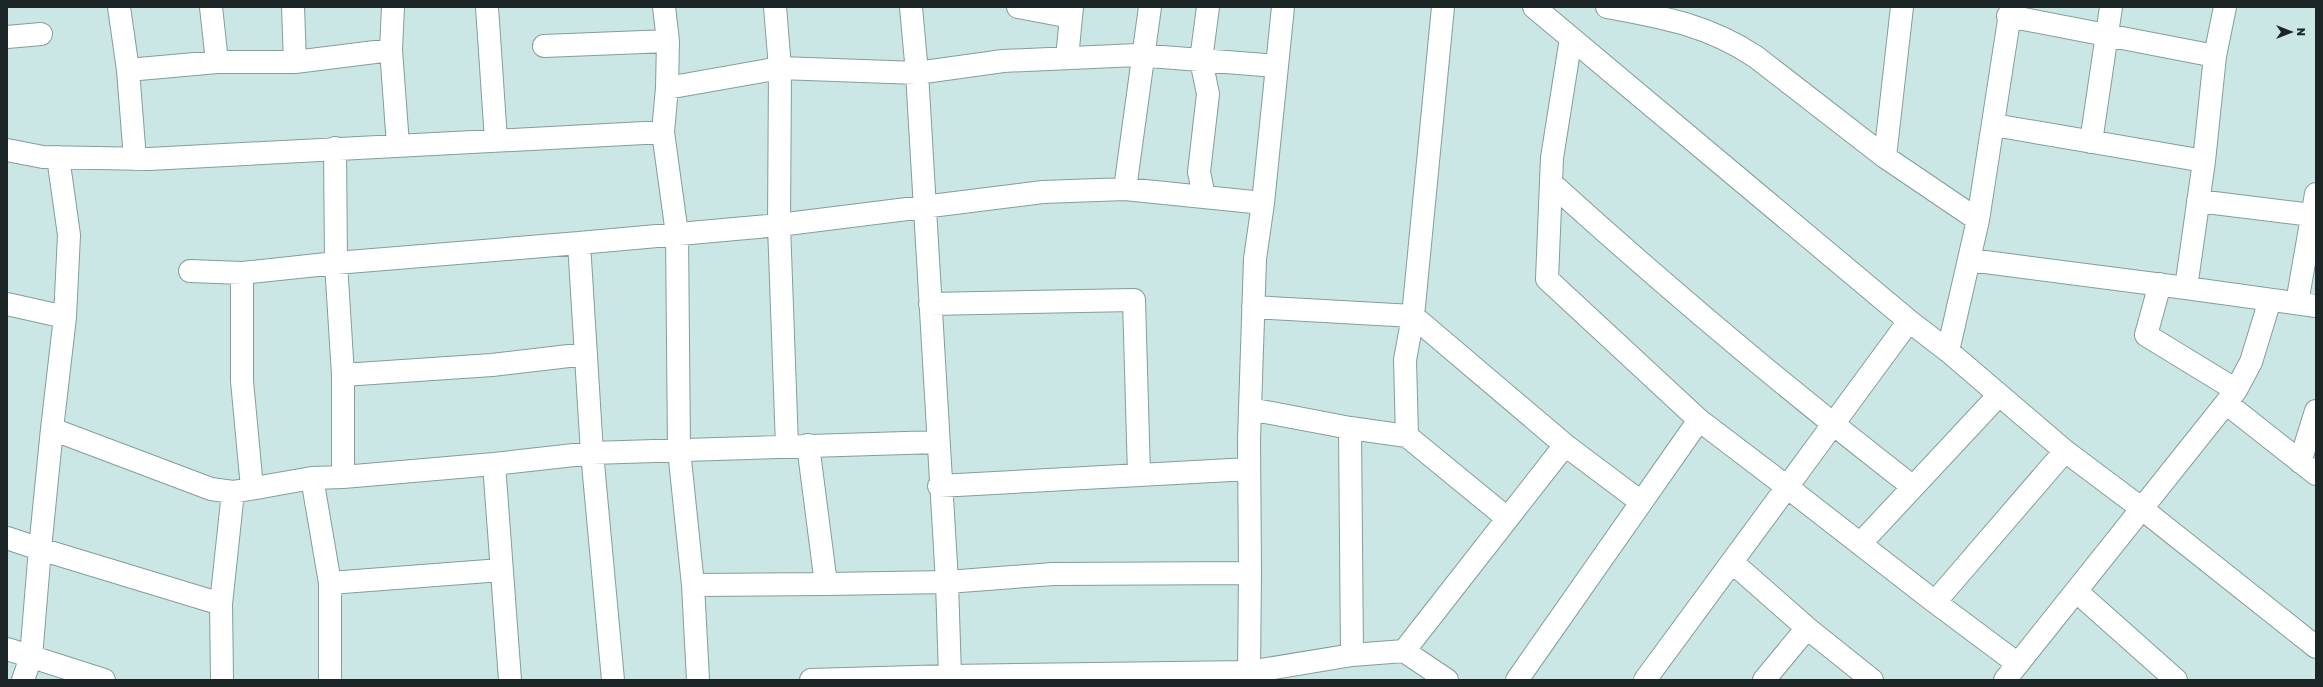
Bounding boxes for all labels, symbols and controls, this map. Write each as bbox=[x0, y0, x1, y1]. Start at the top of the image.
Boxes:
north arrow bbox=[2271, 12, 2311, 52]
text: N bbox=[2295, 28, 2308, 36]

